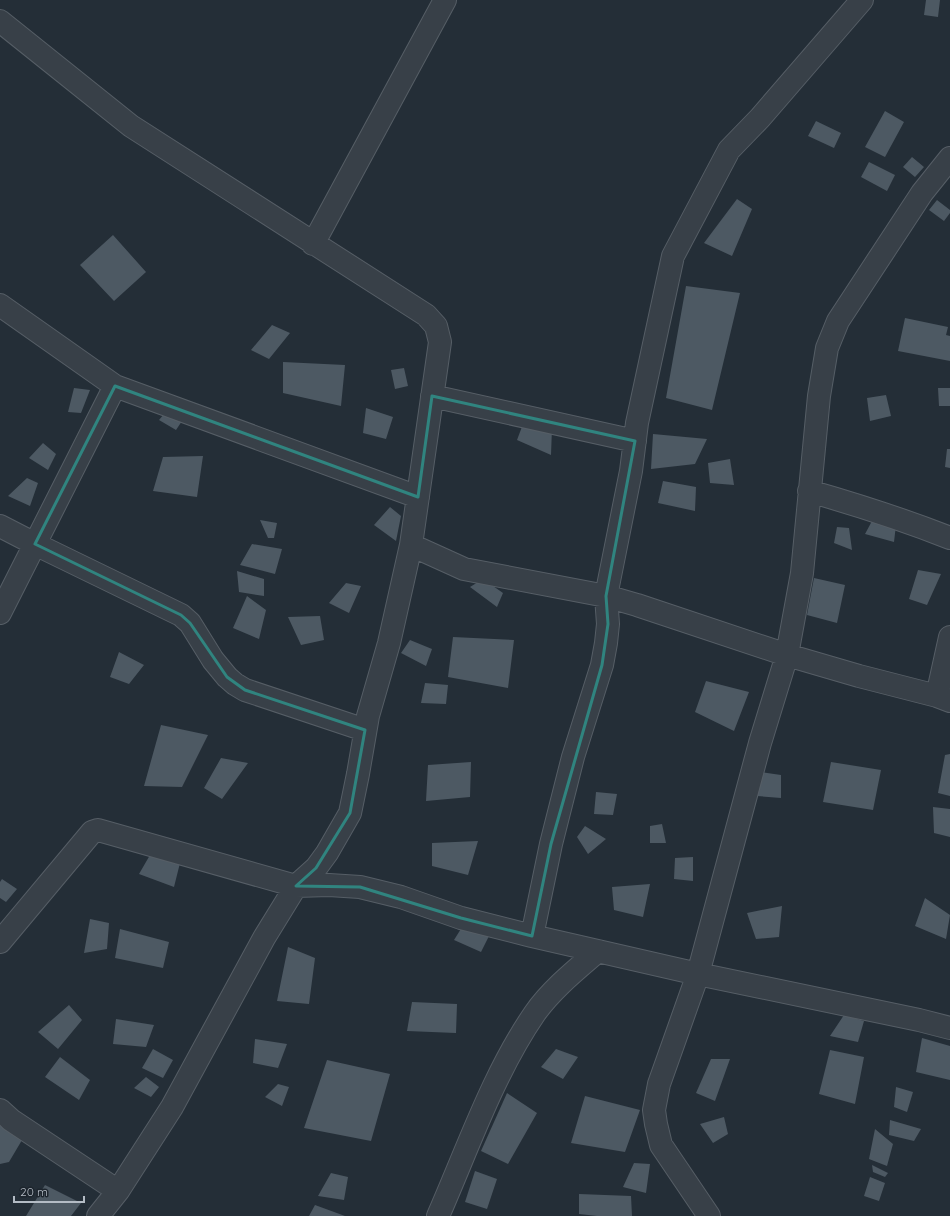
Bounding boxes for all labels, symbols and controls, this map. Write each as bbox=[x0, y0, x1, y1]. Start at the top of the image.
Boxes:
scale bar bbox=[14, 1178, 84, 1204]
text: 20 m bbox=[20, 1184, 48, 1199]

